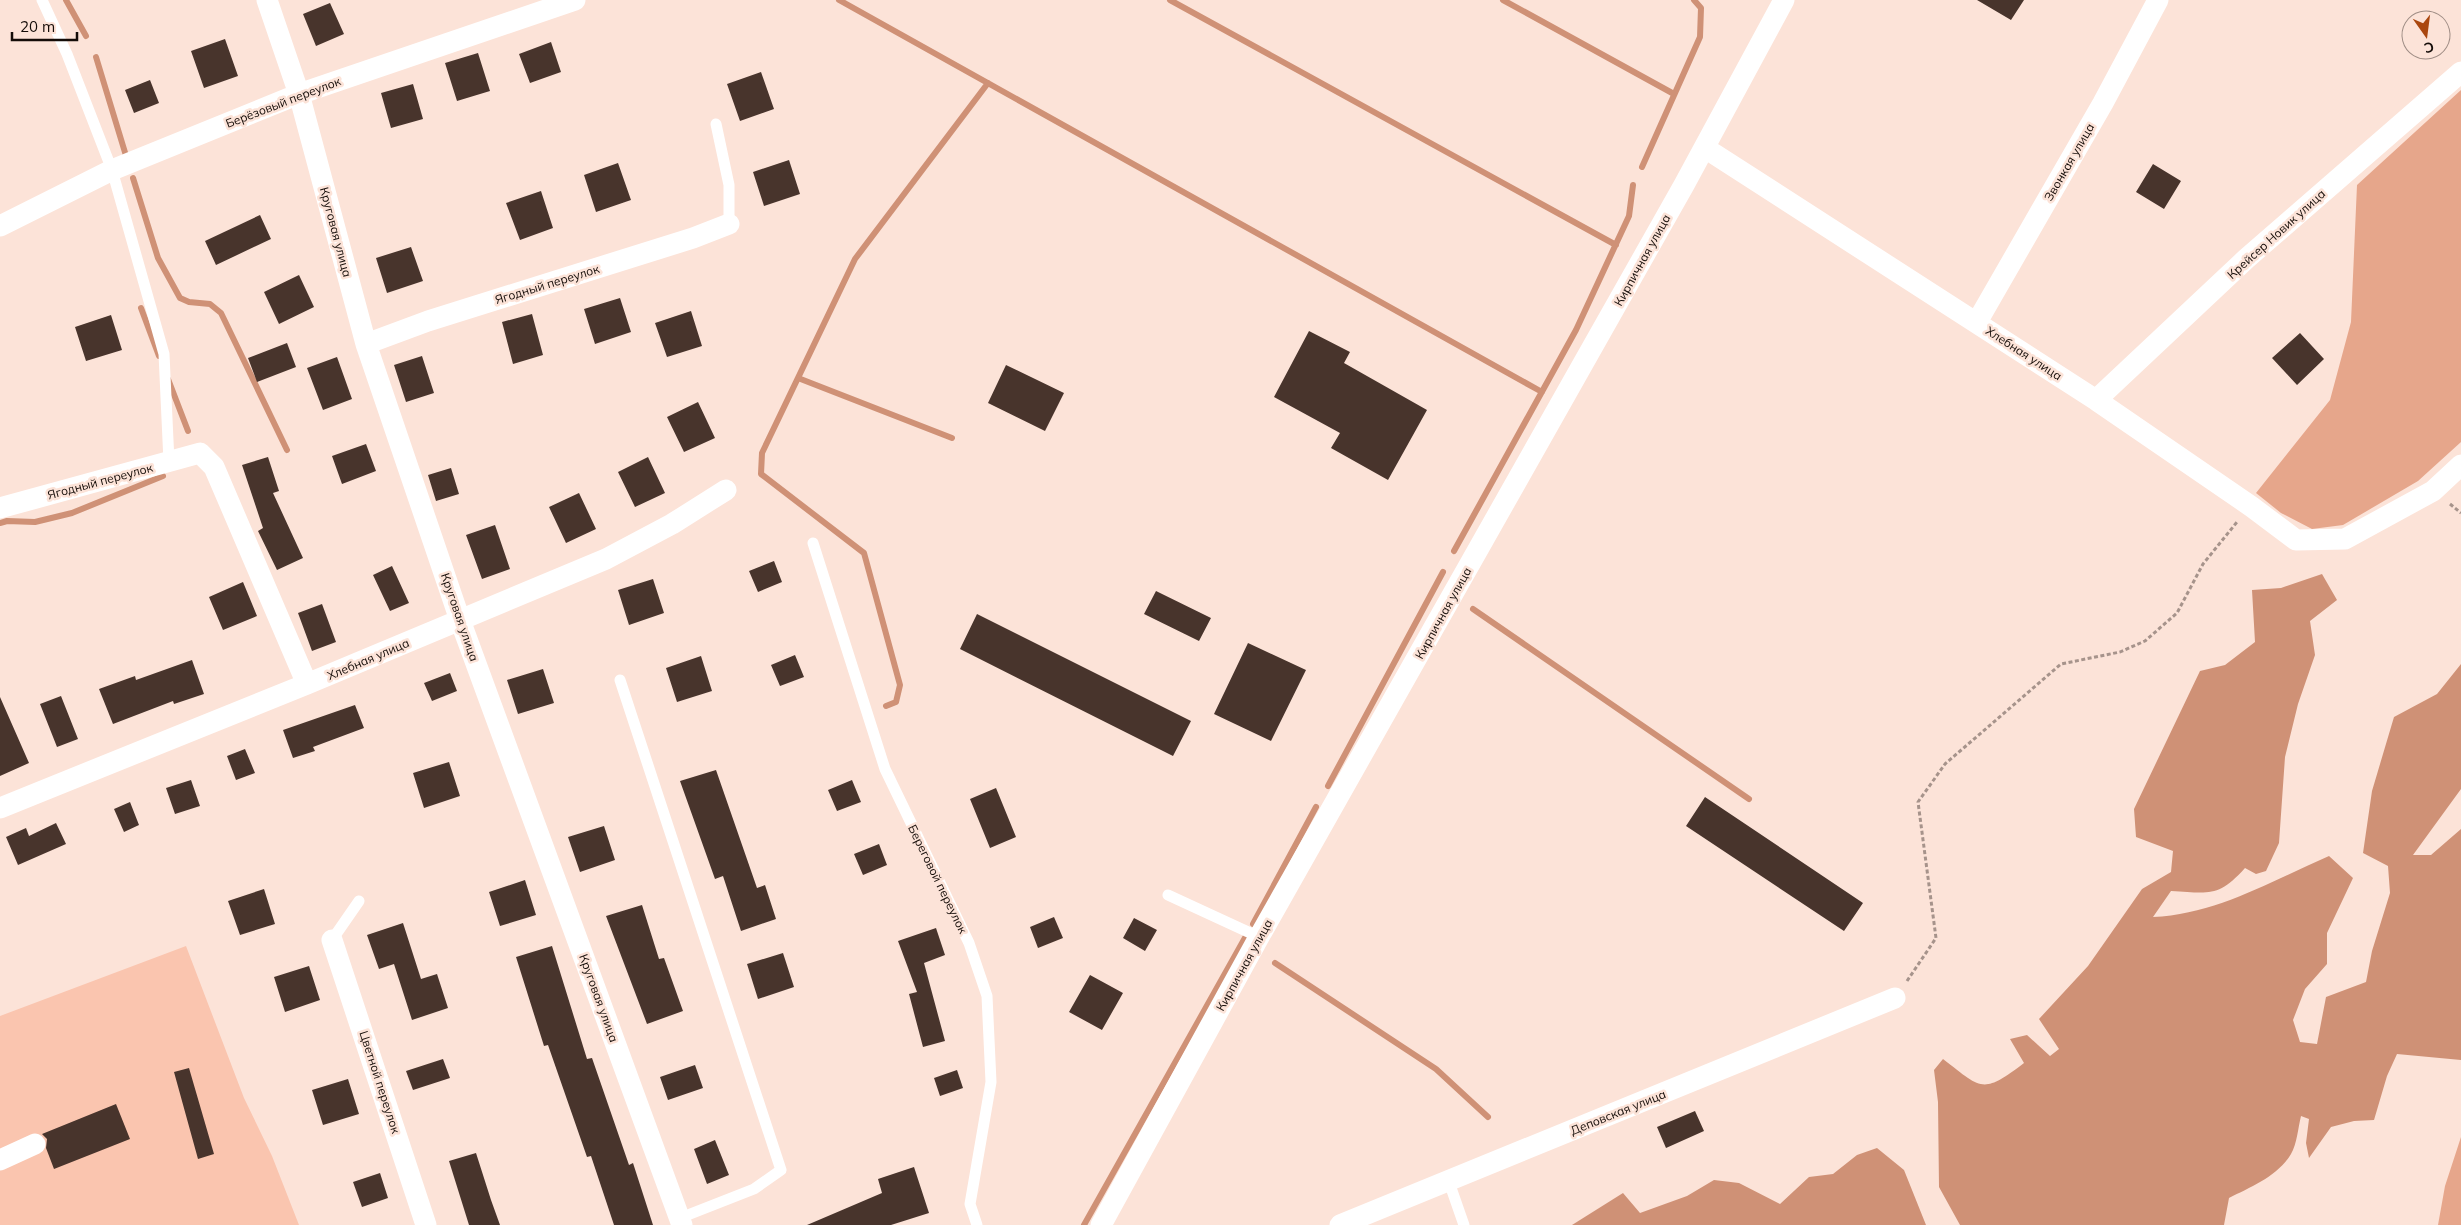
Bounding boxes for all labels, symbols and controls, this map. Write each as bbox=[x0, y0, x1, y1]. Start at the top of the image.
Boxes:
scale bar bbox=[12, 10, 78, 42]
north arrow bbox=[2401, 10, 2451, 60]
text: 20 m bbox=[20, 17, 55, 36]
text: С bbox=[2422, 38, 2436, 58]
street label: Берёзовый переулок bbox=[223, 73, 343, 131]
street label: Звонкая улица bbox=[2041, 121, 2097, 203]
street label: Круговая улица bbox=[317, 185, 355, 279]
street label: Крейсер Новик улица bbox=[2224, 186, 2328, 282]
street label: Кирпичная улица bbox=[1611, 212, 1673, 308]
street label: Ягодный переулок bbox=[493, 261, 602, 307]
street label: Хлебная улица bbox=[1983, 323, 2065, 383]
street label: Ягодный переулок bbox=[46, 460, 155, 502]
street label: Кирпичная улица bbox=[1412, 565, 1474, 661]
street label: Круговая улица bbox=[438, 571, 482, 663]
street label: Хлебная улица bbox=[325, 635, 411, 683]
street label: Береговой переулок bbox=[905, 822, 971, 936]
street label: Кирпичная улица bbox=[1213, 917, 1275, 1013]
street label: Круговая улица bbox=[576, 952, 622, 1044]
street label: Цветной переулок bbox=[356, 1029, 404, 1136]
street label: Деповская улица bbox=[1568, 1086, 1668, 1138]

